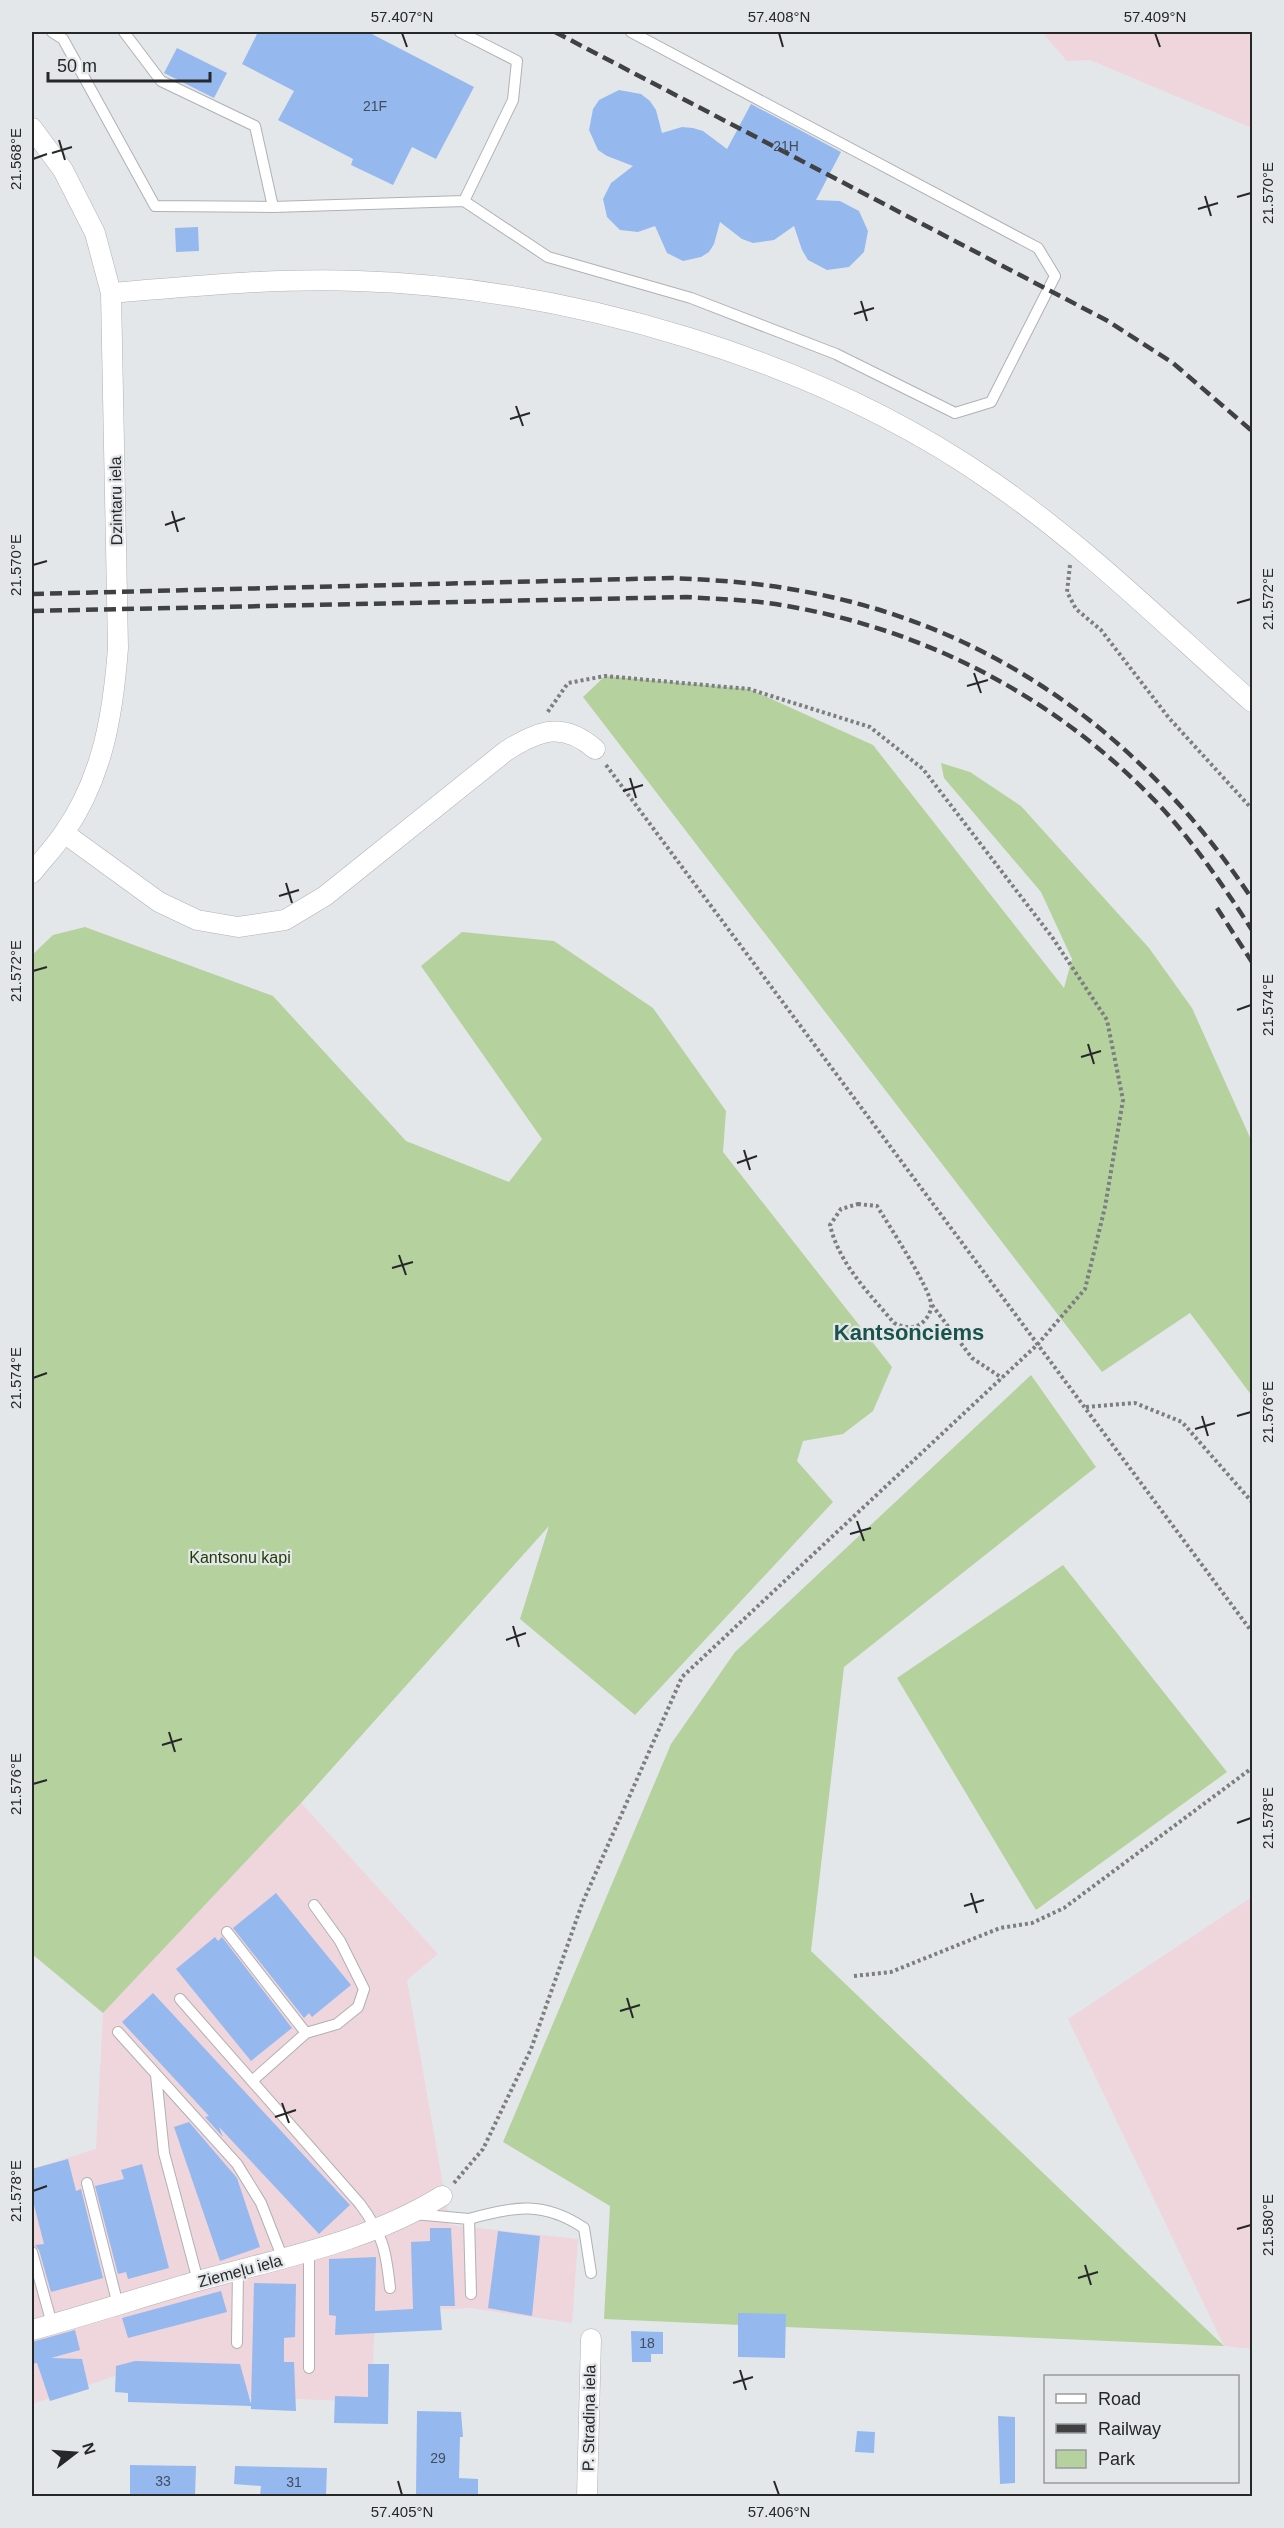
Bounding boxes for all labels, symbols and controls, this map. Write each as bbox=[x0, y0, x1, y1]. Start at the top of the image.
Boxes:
text: 57.407°N bbox=[371, 8, 433, 25]
text: 57.408°N bbox=[748, 8, 810, 25]
text: 57.409°N bbox=[1124, 8, 1186, 25]
scale bar bbox=[48, 45, 210, 83]
text: 50 m bbox=[57, 56, 97, 76]
house number: 21F bbox=[363, 98, 387, 114]
text: 21.568°E bbox=[7, 128, 24, 190]
house number: 21H bbox=[773, 138, 799, 154]
text: 21.570°E bbox=[1259, 162, 1276, 224]
street label: Dzintaru iela bbox=[107, 456, 125, 546]
text: 21.570°E bbox=[7, 534, 24, 596]
text: 21.572°E bbox=[1259, 568, 1276, 630]
text: 21.572°E bbox=[7, 940, 24, 1002]
text: 21.574°E bbox=[1259, 974, 1276, 1036]
district label: Kantsonciems bbox=[834, 1320, 984, 1345]
text: 21.574°E bbox=[7, 1347, 24, 1409]
text: 21.576°E bbox=[1259, 1381, 1276, 1443]
park label: Kantsonu kapi bbox=[189, 1549, 291, 1566]
text: 21.576°E bbox=[7, 1753, 24, 1815]
text: 21.578°E bbox=[1259, 1787, 1276, 1849]
text: 21.578°E bbox=[7, 2160, 24, 2222]
text: 21.580°E bbox=[1259, 2194, 1276, 2256]
street label: Ziemeļu iela bbox=[196, 2252, 284, 2290]
house number: 18 bbox=[639, 2335, 655, 2351]
street label: P. Stradiņa iela bbox=[580, 2365, 598, 2471]
legend bbox=[1044, 2375, 1239, 2483]
text: Road bbox=[1098, 2389, 1141, 2409]
text: Railway bbox=[1098, 2419, 1161, 2439]
north arrow bbox=[45, 2423, 105, 2483]
text: N bbox=[79, 2441, 99, 2457]
text: Park bbox=[1098, 2449, 1136, 2469]
house number: 29 bbox=[430, 2450, 446, 2466]
house number: 33 bbox=[155, 2473, 171, 2489]
house number: 31 bbox=[286, 2474, 302, 2490]
text: 57.405°N bbox=[371, 2503, 433, 2520]
text: 57.406°N bbox=[748, 2503, 810, 2520]

